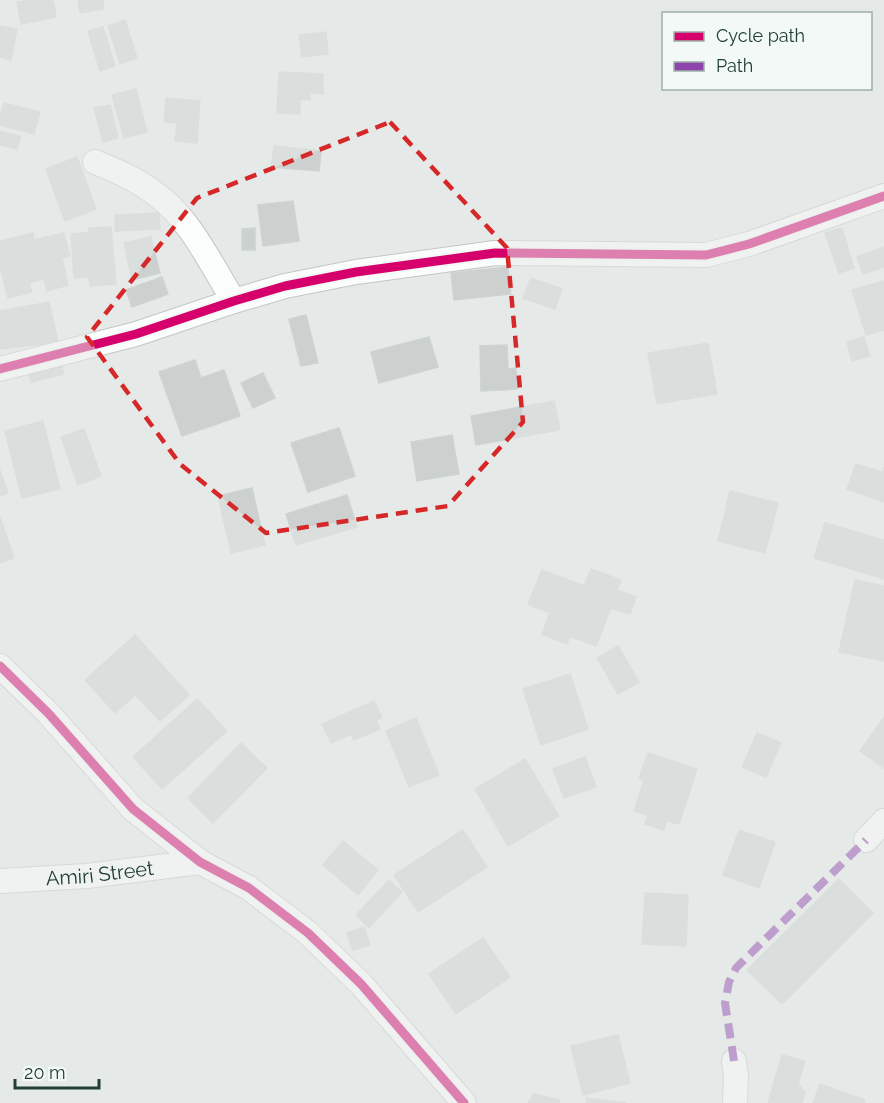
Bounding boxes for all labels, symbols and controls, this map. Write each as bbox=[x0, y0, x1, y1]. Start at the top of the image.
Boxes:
legend bbox=[662, 12, 872, 90]
text: Cycle path bbox=[716, 25, 805, 46]
text: Path bbox=[716, 55, 753, 76]
street label: Amiri Street bbox=[45, 856, 155, 890]
scale bar bbox=[15, 1052, 99, 1090]
text: 20 m bbox=[24, 1062, 66, 1083]

